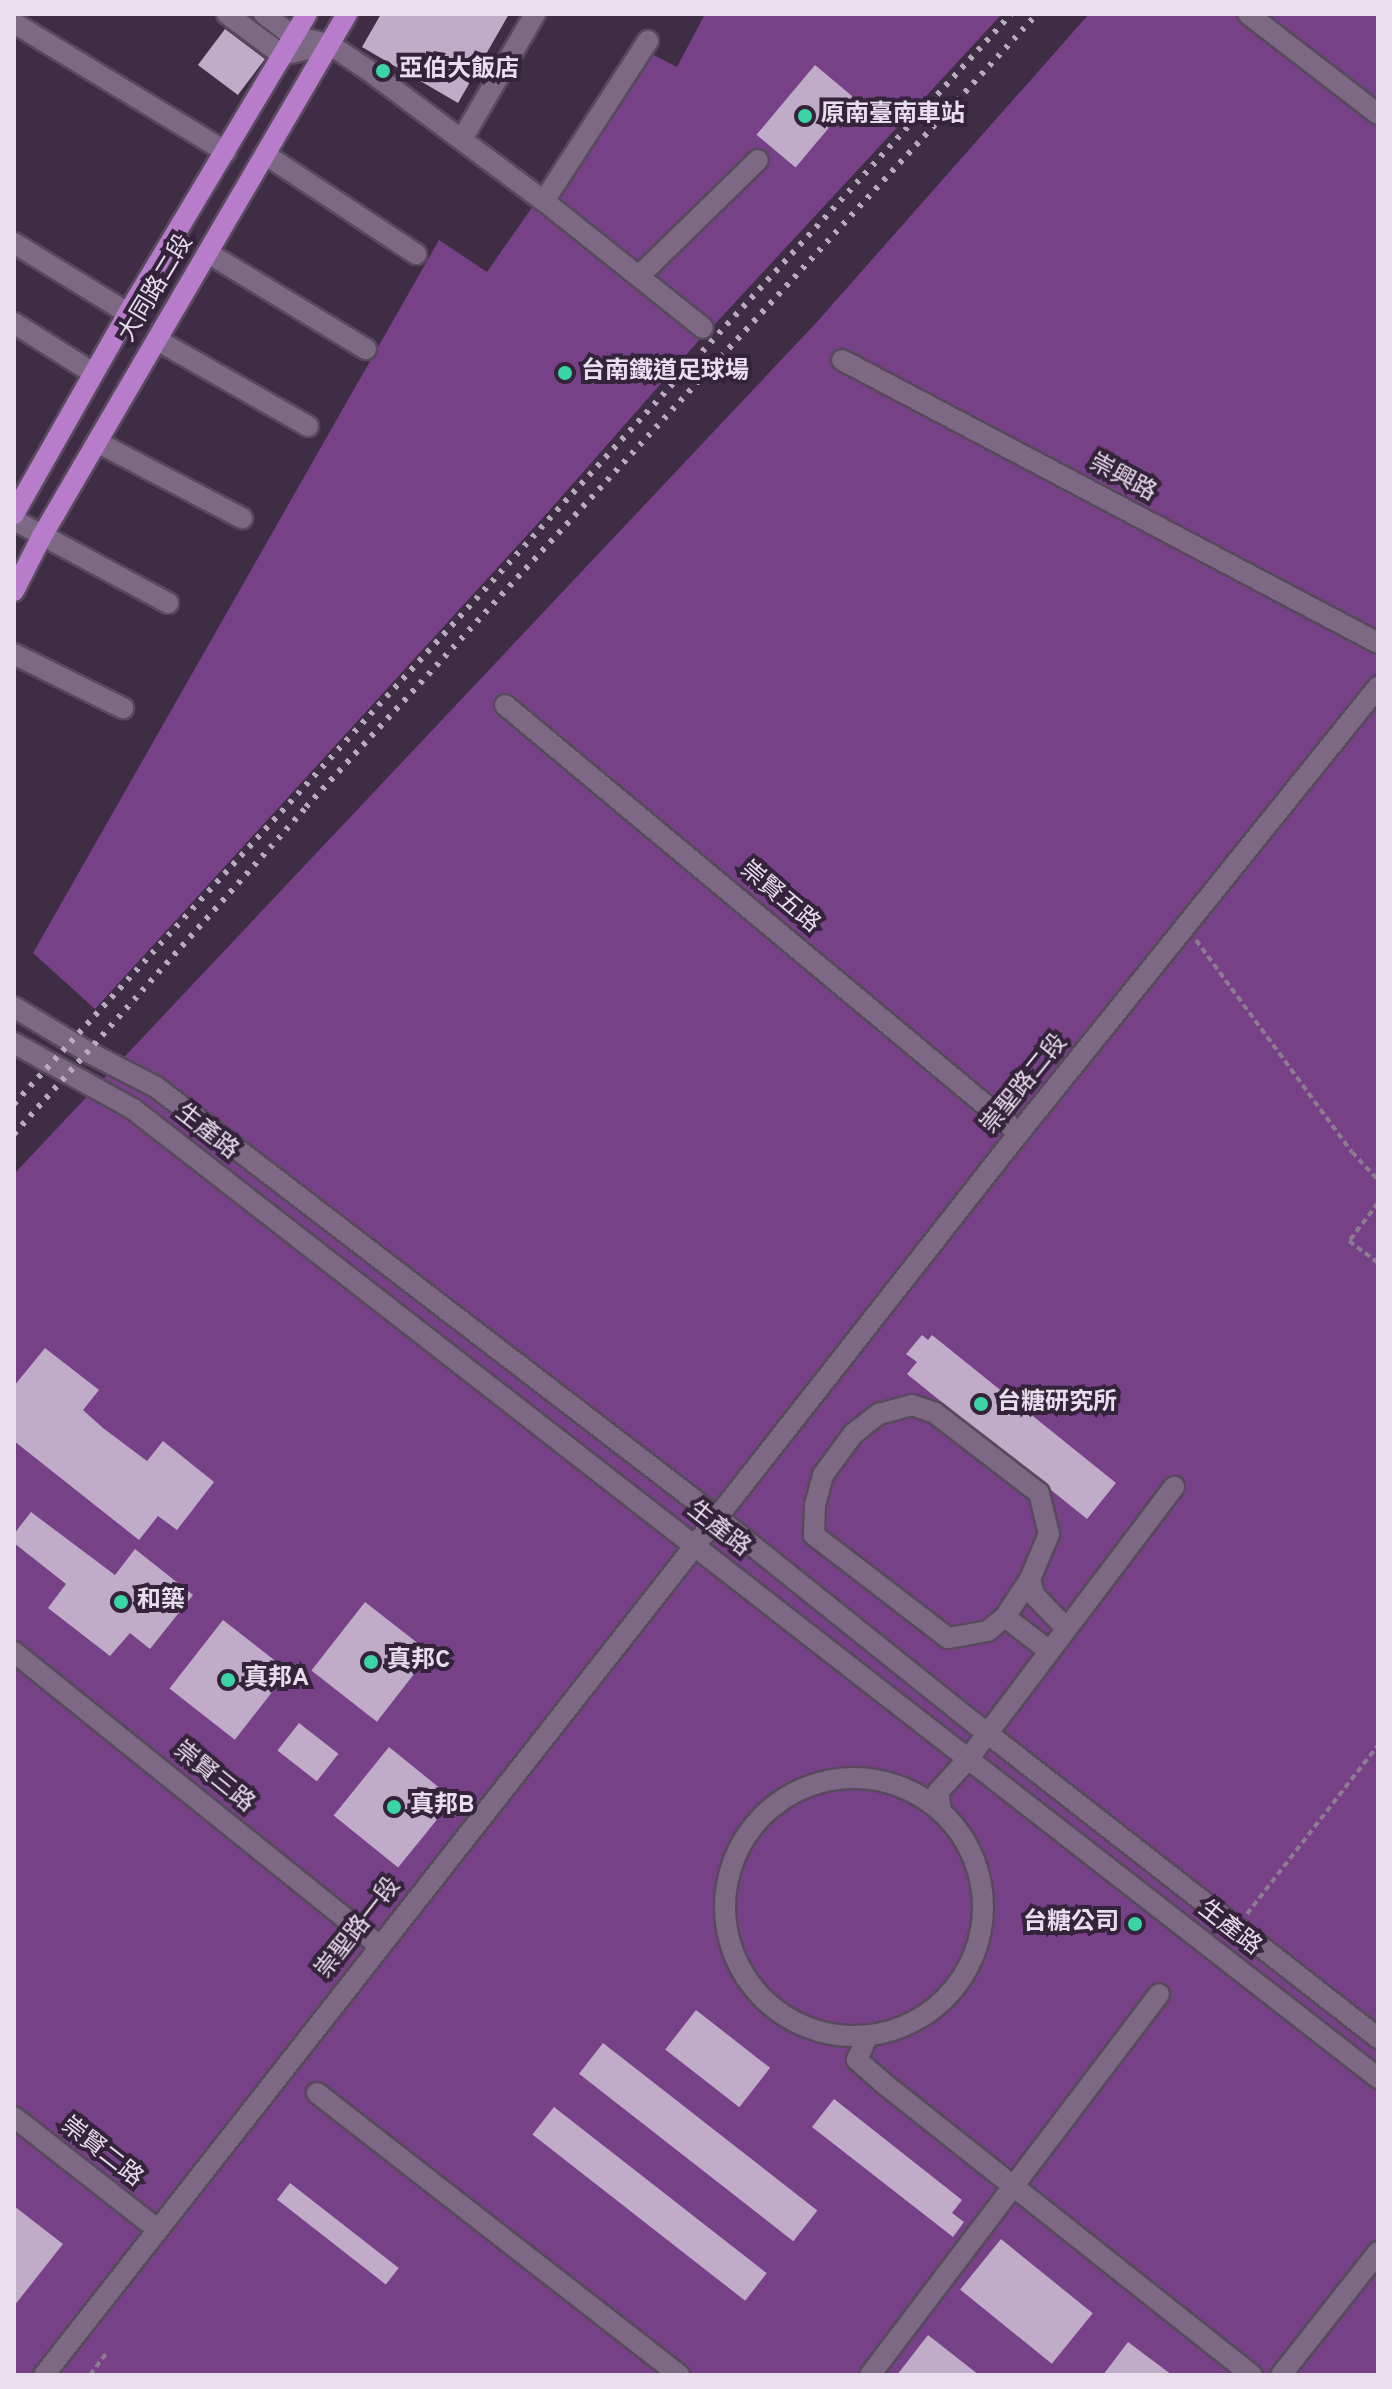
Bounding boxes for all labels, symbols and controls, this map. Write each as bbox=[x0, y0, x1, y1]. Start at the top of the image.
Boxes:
place label: 亞伯大飯店 bbox=[399, 57, 519, 85]
marker: 亞伯大飯店 bbox=[374, 62, 392, 80]
place label: 原南臺南車站 bbox=[821, 102, 965, 130]
marker: 原南臺南車站 bbox=[796, 107, 814, 125]
street label: 大同路二段 bbox=[114, 230, 200, 348]
place label: 台南鐵道足球場 bbox=[581, 359, 749, 387]
marker: 台南鐵道足球場 bbox=[556, 364, 574, 382]
street label: 崇興路 bbox=[1083, 449, 1161, 509]
street label: 崇賢五路 bbox=[733, 856, 825, 940]
street label: 崇聖路二段 bbox=[976, 1029, 1074, 1141]
street label: 生產路 bbox=[169, 1099, 243, 1167]
place label: 台糖研究所 bbox=[997, 1390, 1117, 1418]
marker: 台糖研究所 bbox=[972, 1395, 990, 1413]
street label: 生產路 bbox=[681, 1496, 755, 1564]
place label: 和築 bbox=[137, 1588, 185, 1616]
marker: 和築 bbox=[112, 1593, 130, 1611]
place label: 真邦C bbox=[387, 1648, 450, 1676]
marker: 真邦C bbox=[362, 1653, 380, 1671]
place label: 真邦A bbox=[244, 1666, 309, 1694]
marker: 真邦A bbox=[219, 1671, 237, 1689]
street label: 崇賢三路 bbox=[167, 1737, 259, 1819]
place label: 真邦B bbox=[410, 1793, 475, 1821]
marker: 真邦B bbox=[385, 1798, 403, 1816]
street label: 崇聖路一段 bbox=[311, 1873, 407, 1985]
street label: 生產路 bbox=[1192, 1895, 1266, 1963]
place label: 台糖公司 bbox=[1023, 1910, 1119, 1938]
marker: 台糖公司 bbox=[1126, 1915, 1144, 1933]
street label: 崇賢二路 bbox=[54, 2112, 148, 2194]

